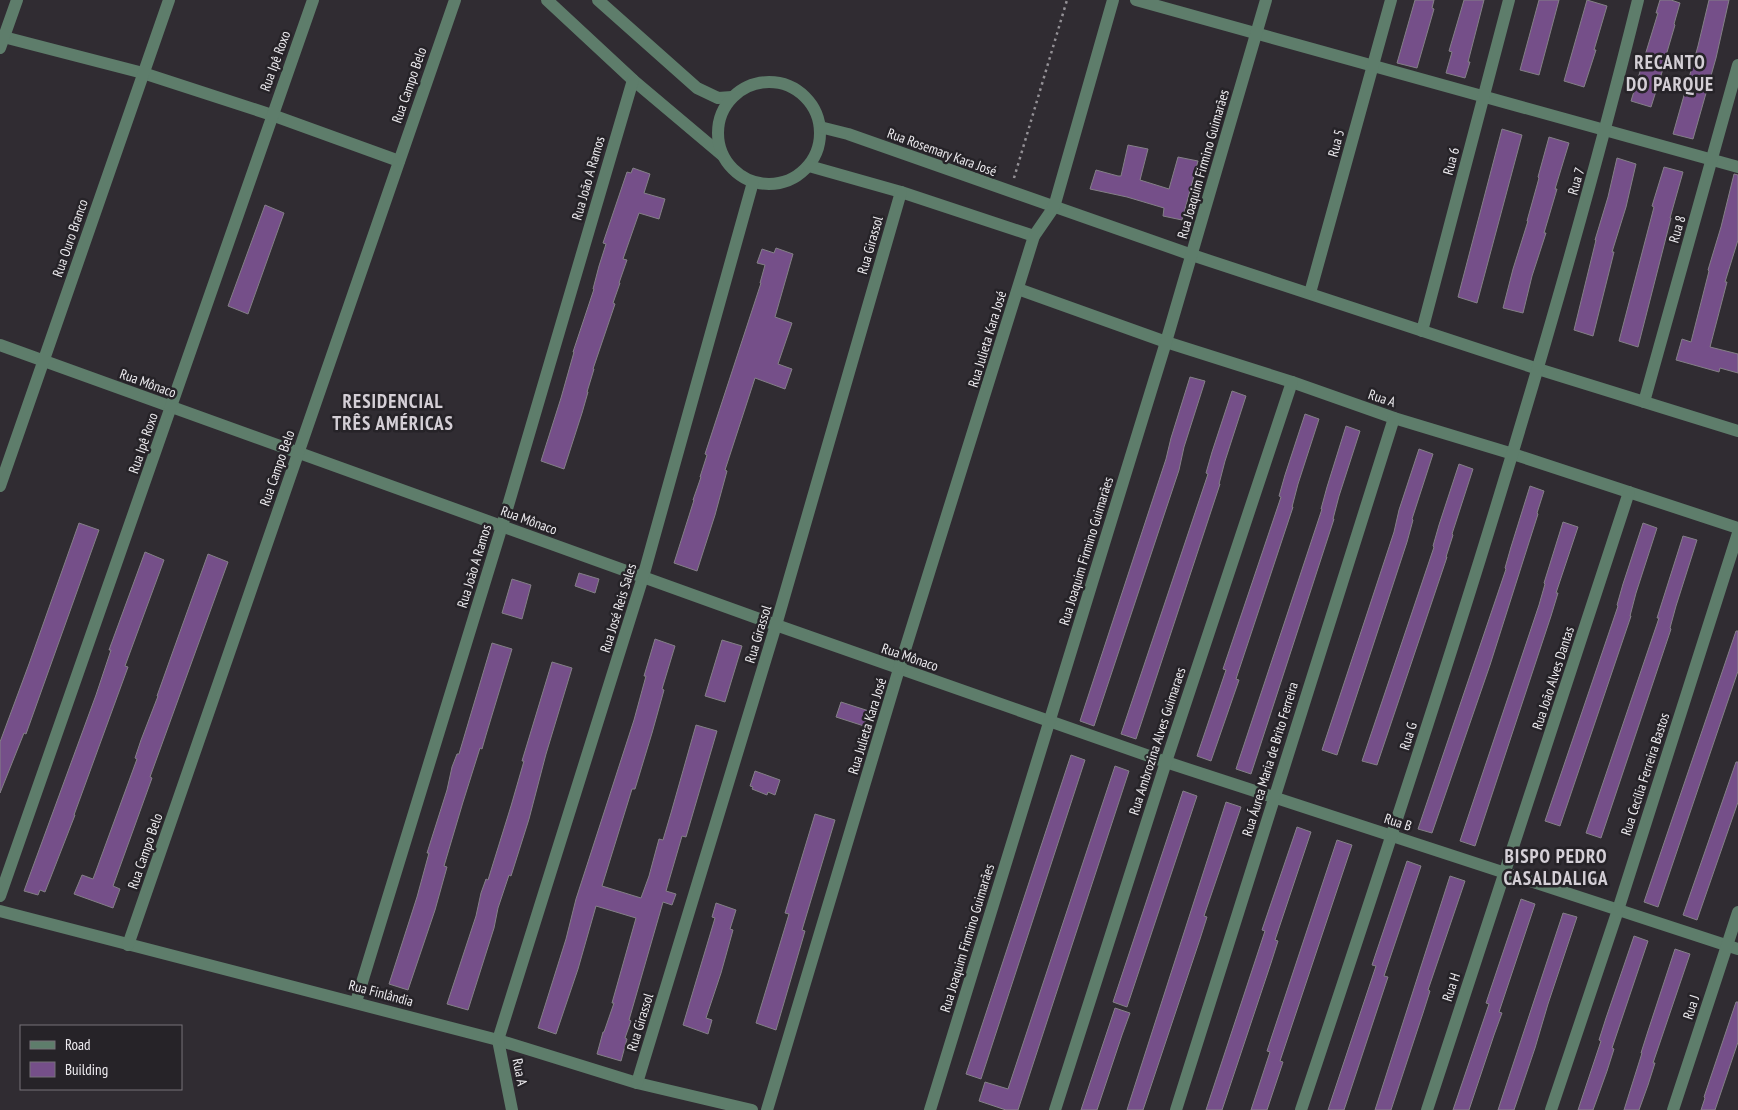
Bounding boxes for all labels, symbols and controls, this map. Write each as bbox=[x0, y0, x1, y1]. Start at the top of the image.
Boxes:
street label: Rua Ipê Roxo bbox=[256, 28, 294, 94]
street label: Rua Campo Belo bbox=[388, 45, 430, 125]
district label: RECANTO DO PARQUE bbox=[1626, 50, 1714, 96]
street label: Rua Joaquim Firmino Guimarães bbox=[1173, 87, 1233, 241]
street label: Rua Rosemary Kara José bbox=[885, 124, 999, 180]
street label: Rua 5 bbox=[1324, 127, 1348, 159]
street label: Rua João A Ramos bbox=[567, 134, 609, 222]
street label: Rua 6 bbox=[1439, 145, 1463, 177]
street label: Rua 7 bbox=[1564, 165, 1588, 197]
street label: Rua Ouro Branco bbox=[48, 197, 92, 279]
street label: Rua Girassol bbox=[853, 213, 887, 276]
street label: Rua 8 bbox=[1665, 213, 1689, 245]
street label: Rua Julieta Kara José bbox=[964, 288, 1010, 389]
street label: Rua Mônaco bbox=[117, 364, 179, 402]
street label: Rua A bbox=[1366, 385, 1398, 411]
district label: RESIDENCIAL TRÊS AMÉRICAS bbox=[332, 389, 454, 435]
street label: Rua Ipê Roxo bbox=[124, 410, 162, 476]
street label: Rua Campo Belo bbox=[256, 428, 298, 508]
street label: Rua Joaquim Firmino Guimarães bbox=[1055, 474, 1117, 627]
street label: Rua Mônaco bbox=[498, 501, 560, 539]
street label: Rua João A Ramos bbox=[453, 522, 495, 610]
street label: Rua José Reis Sales bbox=[596, 561, 640, 655]
street label: Rua Girassol bbox=[741, 602, 776, 665]
street label: Rua João Alves Dantas bbox=[1528, 624, 1578, 732]
street label: Rua Mônaco bbox=[879, 639, 941, 675]
street label: Rua Ambrozina Alves Guimaraes bbox=[1125, 665, 1189, 817]
street label: Rua Julieta Kara José bbox=[844, 675, 890, 776]
street label: Rua Áurea Maria de Brito Ferreira bbox=[1238, 680, 1302, 838]
street label: Rua Cecília Ferreira Bastos bbox=[1617, 710, 1673, 838]
street label: Rua G bbox=[1395, 720, 1421, 752]
street label: Rua B bbox=[1382, 809, 1414, 835]
street label: Rua Campo Belo bbox=[124, 811, 166, 891]
district label: BISPO PEDRO CASALDALIGA bbox=[1503, 844, 1609, 890]
street label: Rua Joaquim Firmino Guimarães bbox=[936, 861, 998, 1014]
street label: Rua H bbox=[1438, 970, 1464, 1004]
street label: Rua Finlândia bbox=[347, 976, 415, 1010]
street label: Rua Girassol bbox=[623, 990, 658, 1053]
street label: Rua J bbox=[1679, 992, 1703, 1022]
legend bbox=[20, 1025, 182, 1090]
text: Road bbox=[65, 1035, 91, 1054]
street label: Rua A bbox=[509, 1057, 532, 1088]
text: Building bbox=[65, 1060, 108, 1079]

